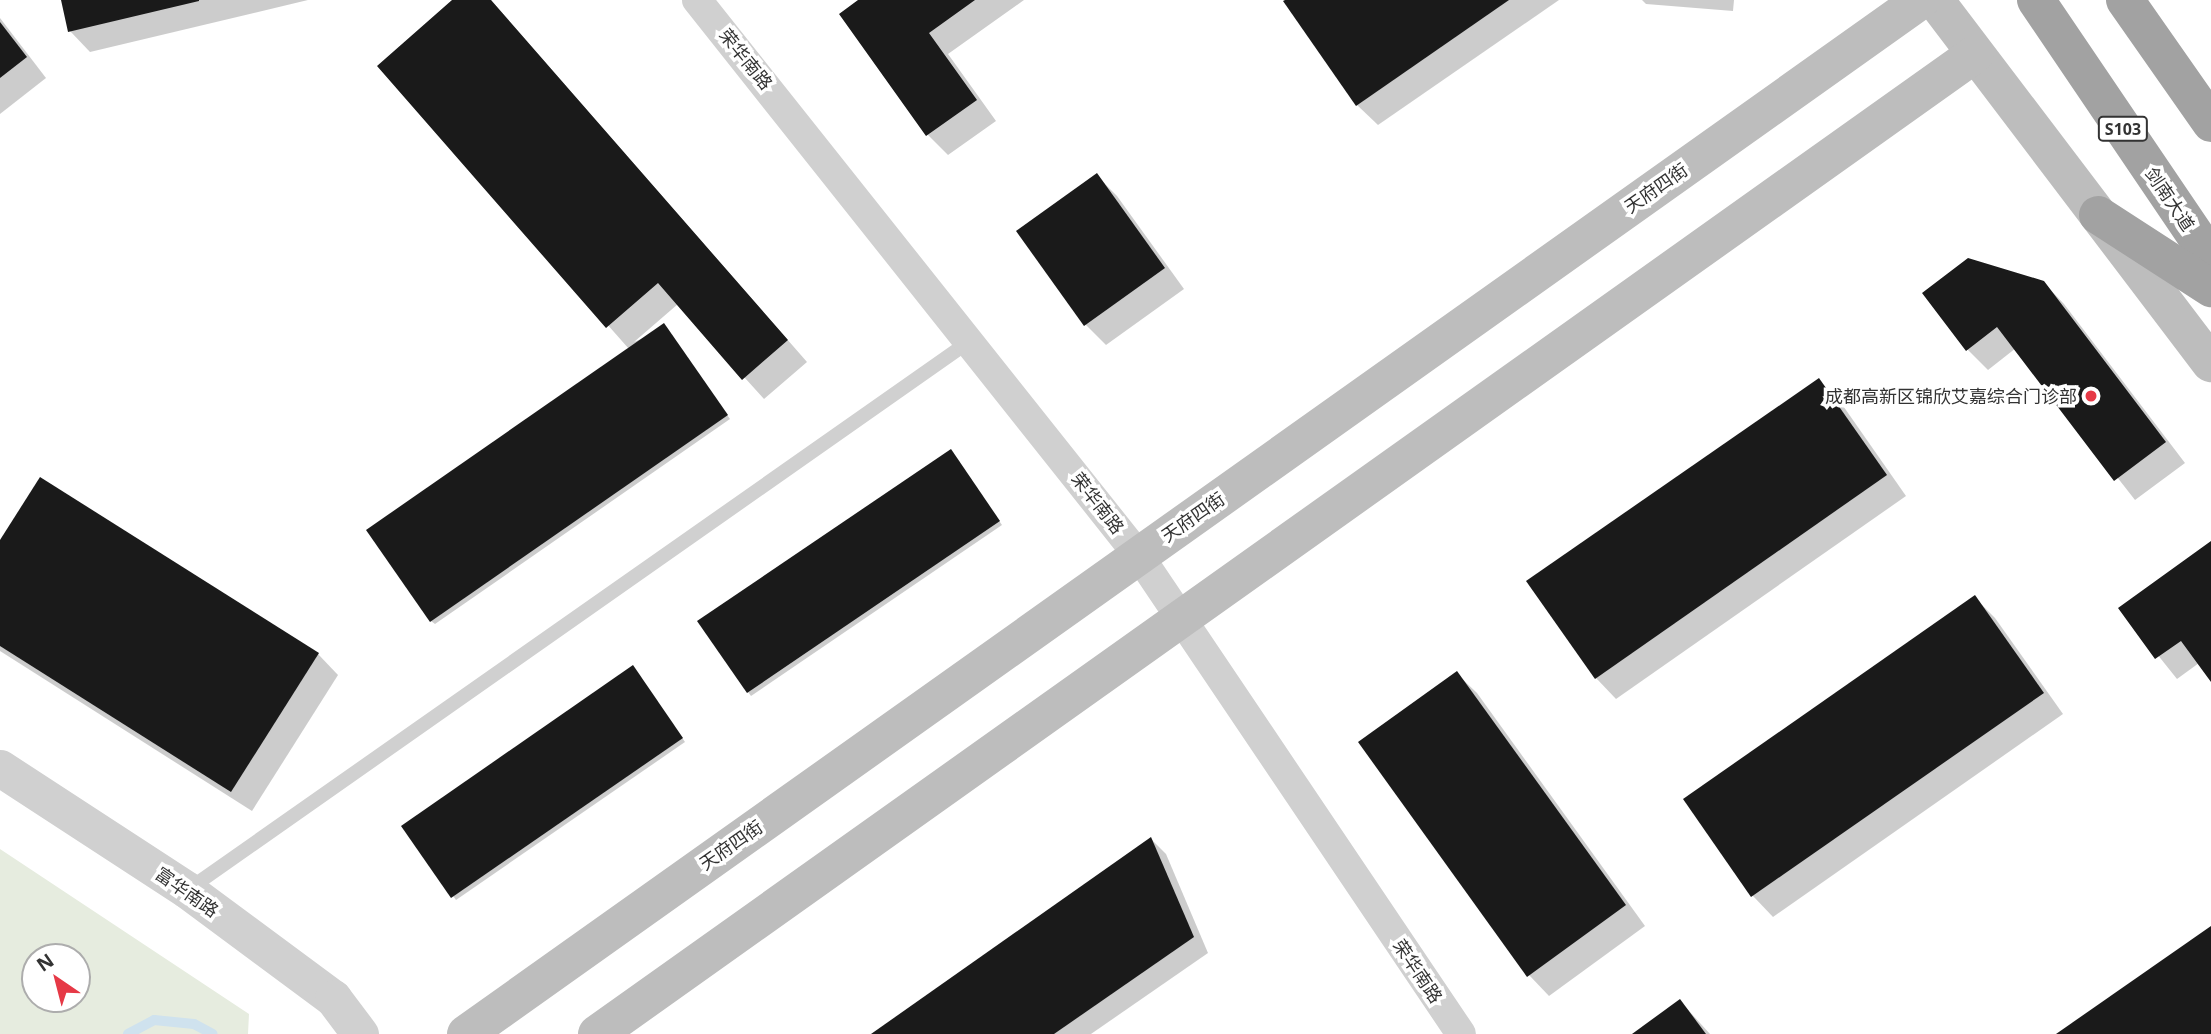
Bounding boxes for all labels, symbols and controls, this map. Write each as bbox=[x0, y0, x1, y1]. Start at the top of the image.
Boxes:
street label: 荣华南路 bbox=[715, 24, 777, 94]
road number: S103 bbox=[2097, 116, 2149, 141]
street label: 天府四街 bbox=[1620, 159, 1692, 217]
street label: 剑南大道 bbox=[2141, 163, 2199, 235]
place label: 成都高新区锦欣艾嘉综合门诊部 bbox=[1825, 385, 2077, 407]
marker: 成都高新区锦欣艾嘉综合门诊部 bbox=[2083, 388, 2099, 404]
street label: 荣华南路 bbox=[1067, 468, 1129, 538]
street label: 天府四街 bbox=[1157, 488, 1229, 546]
street label: 天府四街 bbox=[695, 816, 767, 874]
street label: 富华南路 bbox=[151, 863, 223, 921]
street label: 荣华南路 bbox=[1389, 935, 1447, 1007]
north arrow bbox=[21, 943, 91, 1013]
text: N bbox=[31, 947, 59, 978]

